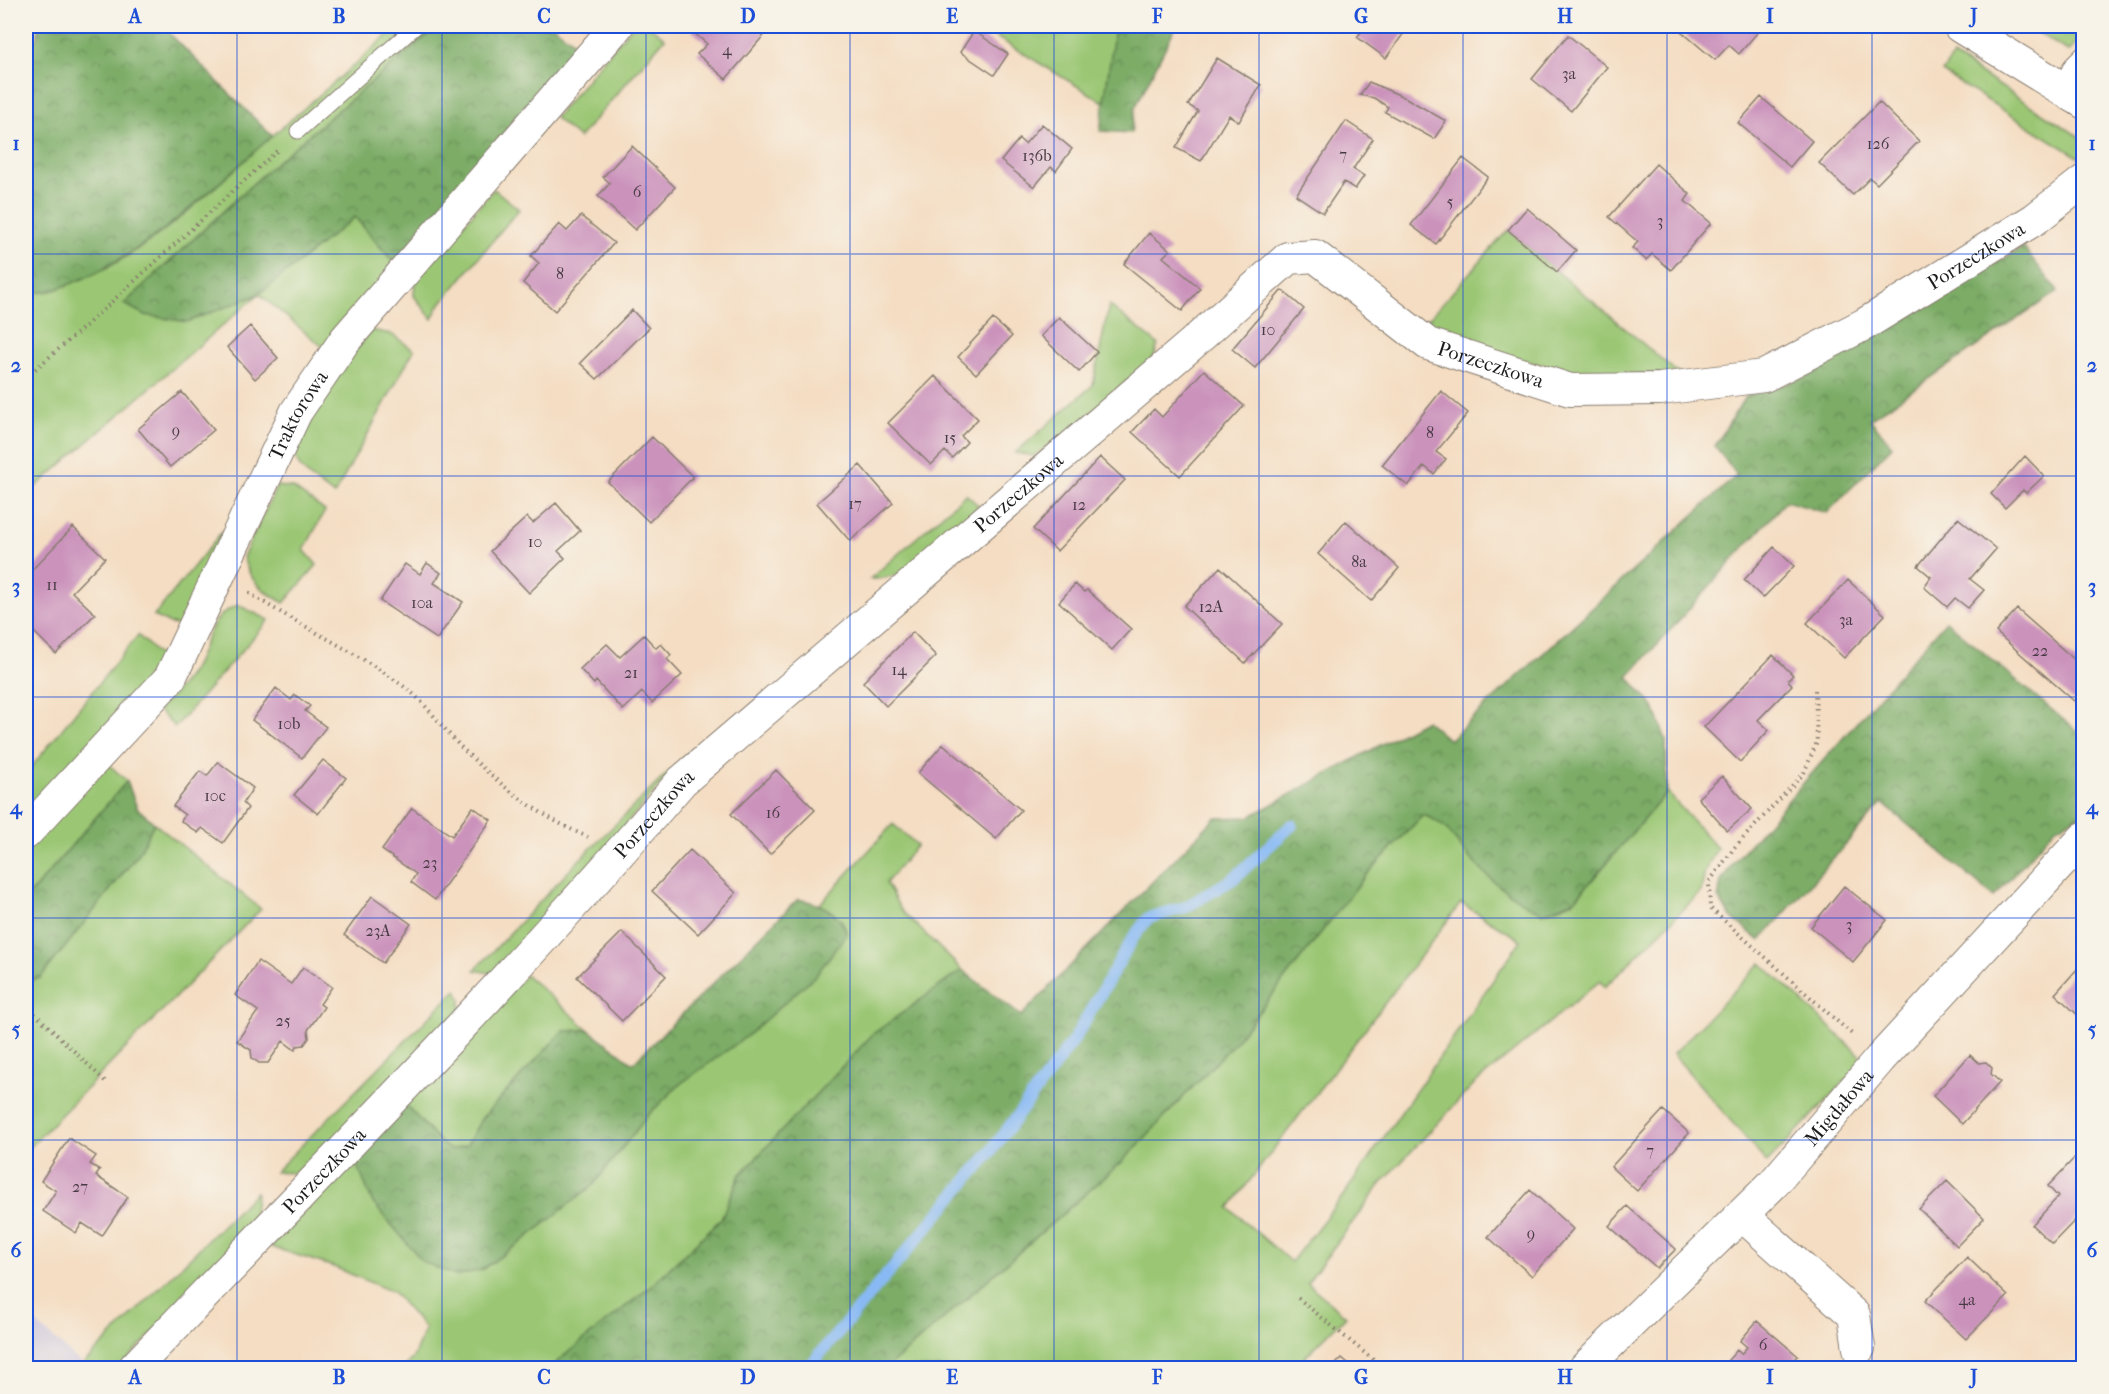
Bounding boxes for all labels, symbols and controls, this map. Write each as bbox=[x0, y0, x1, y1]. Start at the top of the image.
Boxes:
text: A bbox=[127, 5, 143, 28]
text: B bbox=[332, 5, 346, 28]
text: C bbox=[537, 5, 551, 28]
text: D bbox=[740, 5, 756, 28]
text: E bbox=[946, 5, 958, 28]
text: F bbox=[1151, 5, 1163, 28]
text: G bbox=[1354, 5, 1368, 28]
text: H bbox=[1557, 5, 1573, 28]
text: I bbox=[1766, 5, 1774, 28]
text: J bbox=[1968, 5, 1978, 28]
house number: 4 bbox=[722, 40, 732, 59]
house number: 3a bbox=[1562, 64, 1577, 83]
text: 1 bbox=[12, 132, 20, 155]
text: 1 bbox=[2088, 132, 2096, 155]
house number: 126 bbox=[1867, 134, 1890, 153]
house number: 7 bbox=[1339, 145, 1347, 164]
house number: 136b bbox=[1022, 146, 1052, 165]
house number: 6 bbox=[633, 182, 642, 201]
house number: 5 bbox=[1447, 192, 1454, 211]
house number: 3 bbox=[1657, 211, 1663, 230]
street label: Porzeczkowa bbox=[1923, 217, 2030, 295]
house number: 8 bbox=[556, 264, 564, 283]
house number: 10 bbox=[1261, 320, 1275, 339]
street label: Porzeczkowa bbox=[1435, 337, 1547, 393]
text: 2 bbox=[11, 354, 21, 377]
text: 2 bbox=[2087, 354, 2097, 377]
street label: Traktorowa bbox=[264, 366, 333, 464]
house number: 9 bbox=[172, 421, 180, 440]
house number: 8 bbox=[1426, 423, 1434, 442]
house number: 15 bbox=[944, 428, 956, 447]
street label: Porzeczkowa bbox=[969, 448, 1068, 538]
house number: 17 bbox=[848, 494, 862, 513]
house number: 12 bbox=[1072, 495, 1086, 514]
house number: 10 bbox=[528, 532, 542, 551]
house number: 8a bbox=[1351, 552, 1367, 571]
text: 3 bbox=[12, 575, 20, 598]
house number: 11 bbox=[46, 575, 58, 594]
text: 3 bbox=[2088, 575, 2096, 598]
house number: 10a bbox=[411, 593, 434, 612]
house number: 12A bbox=[1199, 597, 1224, 616]
house number: 3a bbox=[1839, 610, 1854, 629]
house number: 22 bbox=[2032, 641, 2048, 660]
house number: 14 bbox=[891, 660, 907, 679]
house number: 21 bbox=[624, 663, 638, 682]
house number: 10b bbox=[278, 714, 300, 733]
street label: Porzeczkowa bbox=[609, 764, 699, 863]
house number: 10c bbox=[204, 786, 226, 805]
text: 4 bbox=[9, 796, 23, 820]
text: 4 bbox=[2085, 796, 2099, 820]
house number: 16 bbox=[766, 803, 780, 822]
house number: 23 bbox=[423, 853, 437, 872]
house number: 3 bbox=[1846, 915, 1852, 934]
house number: 23A bbox=[365, 921, 391, 940]
house number: 25 bbox=[275, 1011, 291, 1030]
text: 5 bbox=[12, 1018, 21, 1041]
text: 5 bbox=[2088, 1018, 2097, 1041]
street label: Migdałowa bbox=[1800, 1064, 1879, 1151]
street label: Porzeczkowa bbox=[278, 1123, 371, 1219]
house number: 7 bbox=[1646, 1141, 1654, 1160]
house number: 27 bbox=[72, 1177, 88, 1196]
house number: 9 bbox=[1527, 1224, 1535, 1243]
text: 6 bbox=[11, 1239, 23, 1262]
text: 6 bbox=[2087, 1239, 2099, 1262]
house number: 4a bbox=[1959, 1290, 1976, 1309]
house number: 6 bbox=[1759, 1335, 1768, 1354]
text: A bbox=[127, 1366, 143, 1389]
text: B bbox=[332, 1366, 346, 1389]
text: C bbox=[537, 1366, 551, 1389]
text: D bbox=[740, 1366, 756, 1389]
text: E bbox=[946, 1366, 958, 1389]
text: F bbox=[1151, 1366, 1163, 1389]
text: G bbox=[1354, 1366, 1368, 1389]
text: H bbox=[1557, 1366, 1573, 1389]
text: I bbox=[1766, 1366, 1774, 1389]
text: J bbox=[1968, 1366, 1978, 1389]

